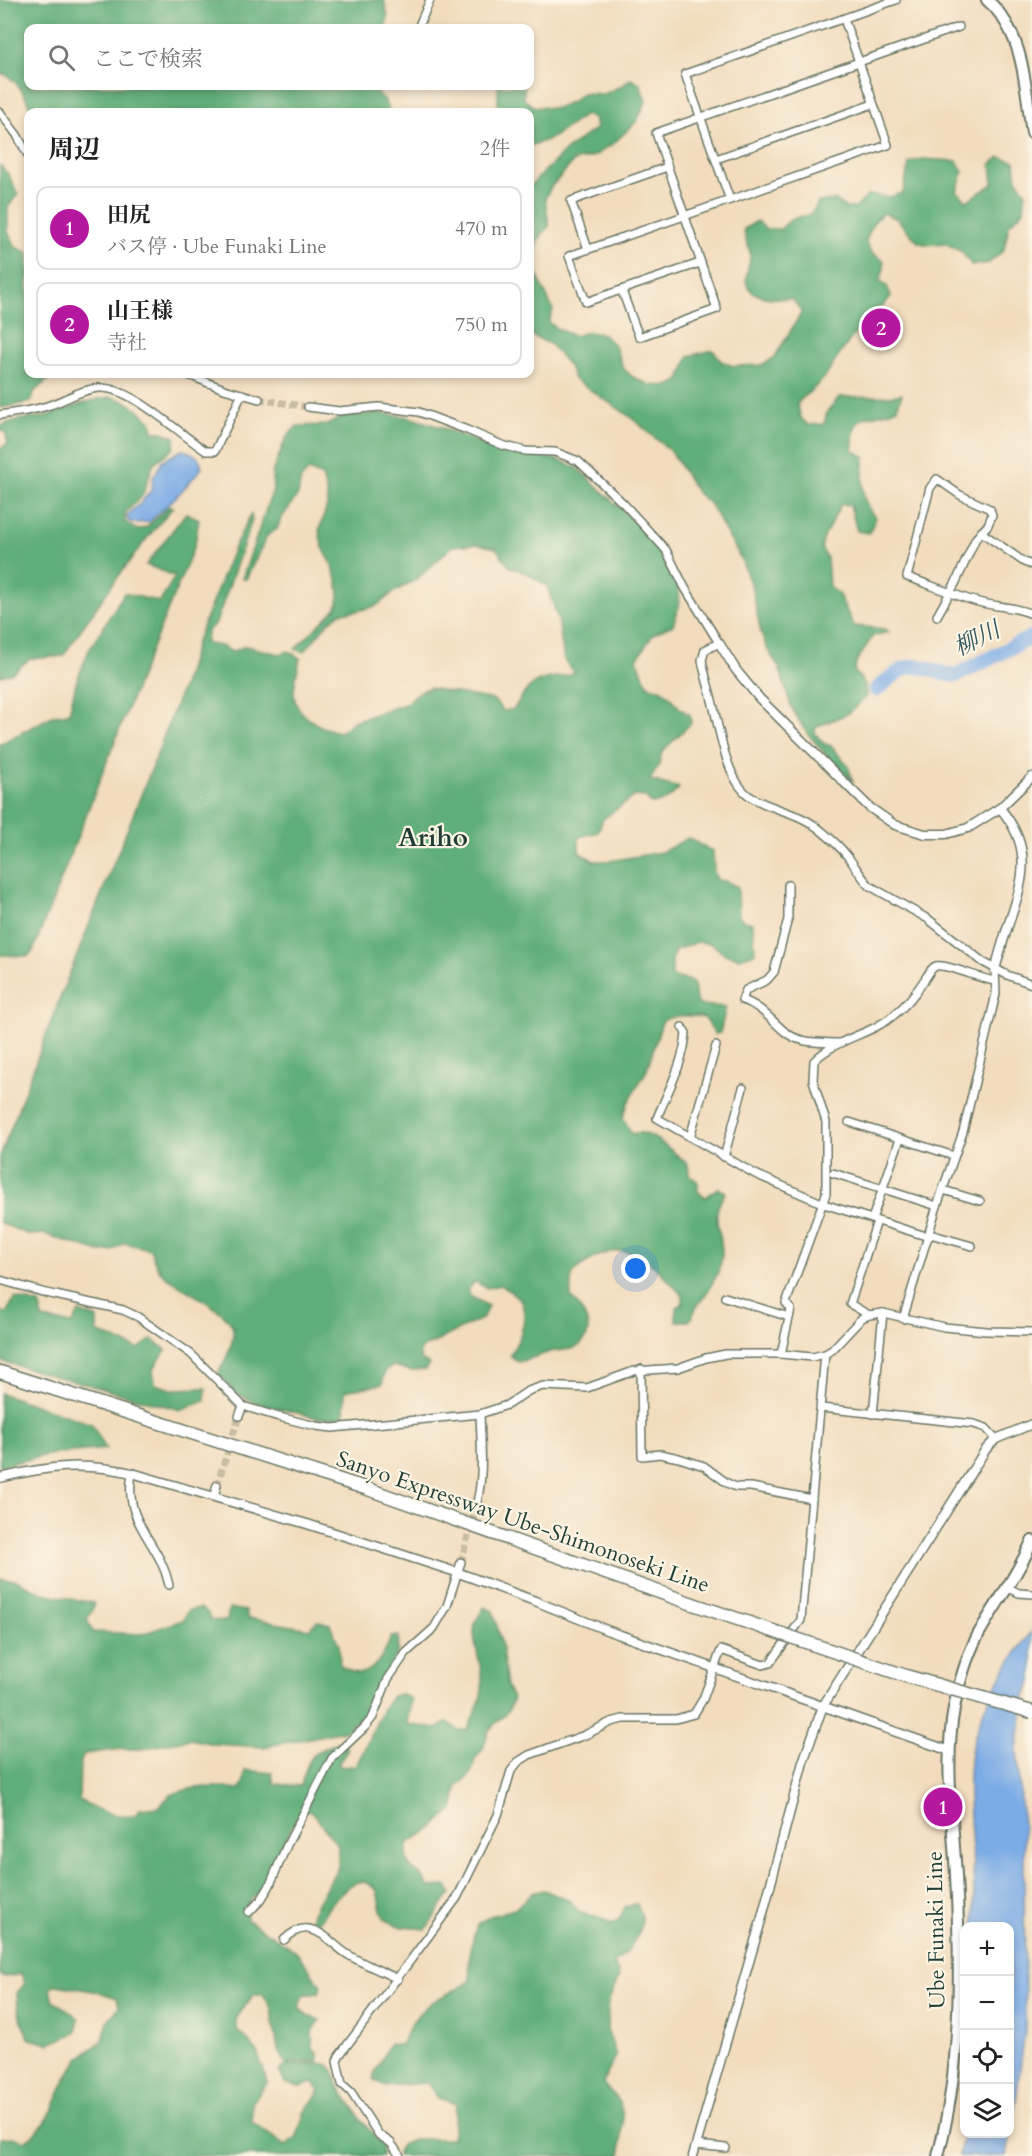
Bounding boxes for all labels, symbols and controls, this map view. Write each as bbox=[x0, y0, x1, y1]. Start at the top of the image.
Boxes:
search box bbox=[24, 24, 534, 90]
icon: search bbox=[45, 41, 78, 74]
text: ここで検索 bbox=[93, 44, 203, 74]
text: 周辺 bbox=[48, 132, 100, 167]
text: 2件 bbox=[480, 135, 510, 162]
text: 田尻 bbox=[107, 200, 151, 230]
text: 1 bbox=[64, 215, 75, 242]
text: 470 m bbox=[455, 215, 508, 242]
text: バス停 · Ube Funaki Line bbox=[107, 233, 327, 260]
text: 山王様 bbox=[107, 296, 173, 326]
pin: 2 bbox=[862, 306, 900, 350]
text: 2 bbox=[64, 311, 75, 338]
text: 750 m bbox=[455, 311, 508, 338]
text: 寺社 bbox=[107, 329, 147, 356]
water label: 柳川 bbox=[948, 612, 1009, 664]
district label: Ariho bbox=[398, 820, 468, 855]
your location bbox=[621, 1254, 650, 1283]
street label: Sanyo Expressway Ube-Shimonoseki Line bbox=[332, 1444, 714, 1600]
pin: 1 bbox=[924, 1784, 962, 1830]
street label: Ube Funaki Line bbox=[920, 1851, 952, 2009]
map controls bbox=[960, 1922, 1014, 2138]
button: + bbox=[960, 1922, 1014, 1976]
button: − bbox=[960, 1976, 1014, 2030]
button: locate bbox=[960, 2030, 1014, 2084]
button: layers bbox=[960, 2084, 1014, 2138]

